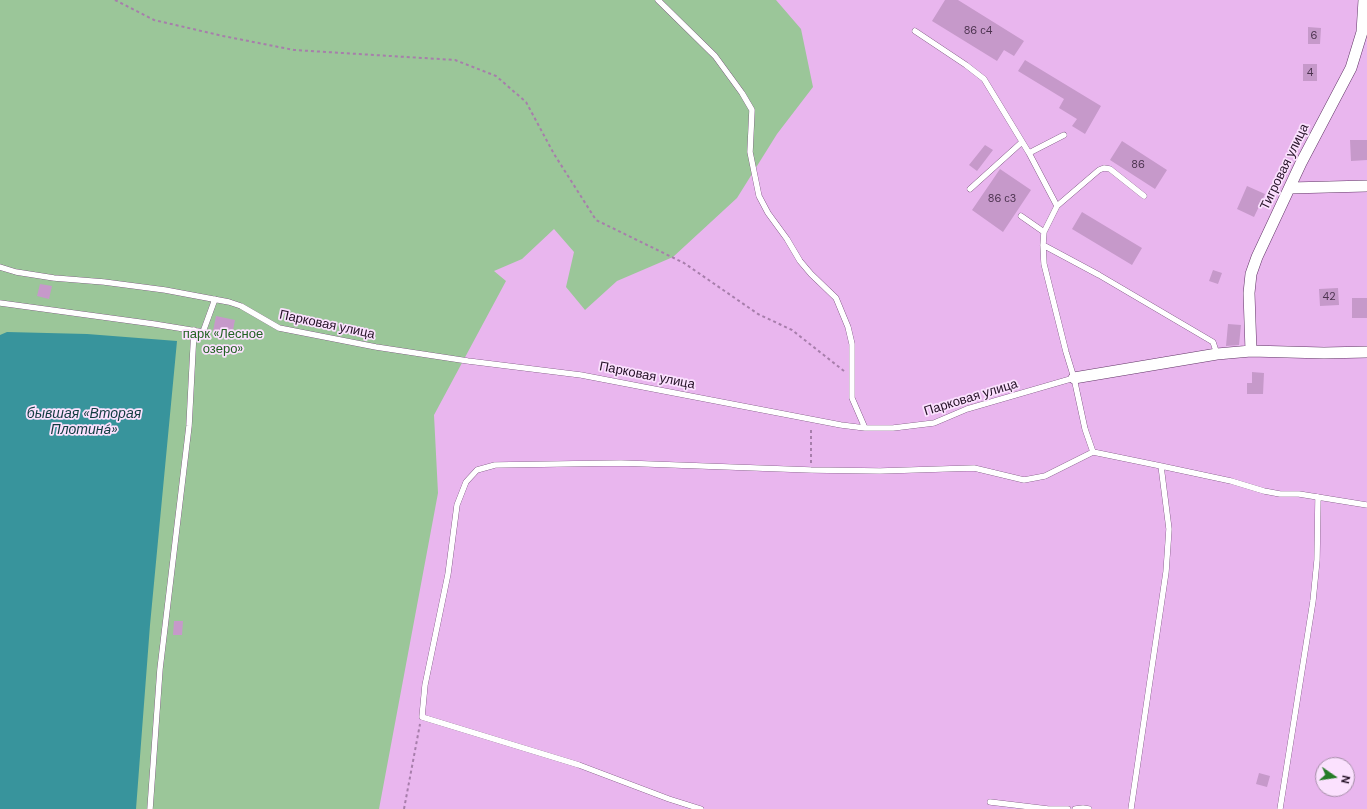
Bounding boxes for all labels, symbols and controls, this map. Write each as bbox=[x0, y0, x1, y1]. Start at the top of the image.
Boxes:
house number: 86 с4 bbox=[964, 24, 992, 38]
house number: 6 bbox=[1311, 29, 1317, 43]
house number: 4 bbox=[1307, 66, 1313, 80]
street label: Тигровая улица bbox=[1257, 121, 1313, 213]
house number: 86 bbox=[1131, 158, 1145, 172]
house number: 86 с3 bbox=[988, 192, 1016, 206]
house number: 42 bbox=[1322, 290, 1336, 304]
street label: Парковая улица bbox=[278, 307, 376, 343]
park label: парк «Лесное озеро» bbox=[183, 327, 263, 358]
street label: Парковая улица bbox=[598, 359, 696, 393]
street label: Парковая улица bbox=[922, 376, 1020, 420]
water label: бывшая «Вторая Плотинá» bbox=[27, 406, 141, 438]
north arrow bbox=[1315, 757, 1355, 797]
text: N bbox=[1338, 774, 1353, 785]

